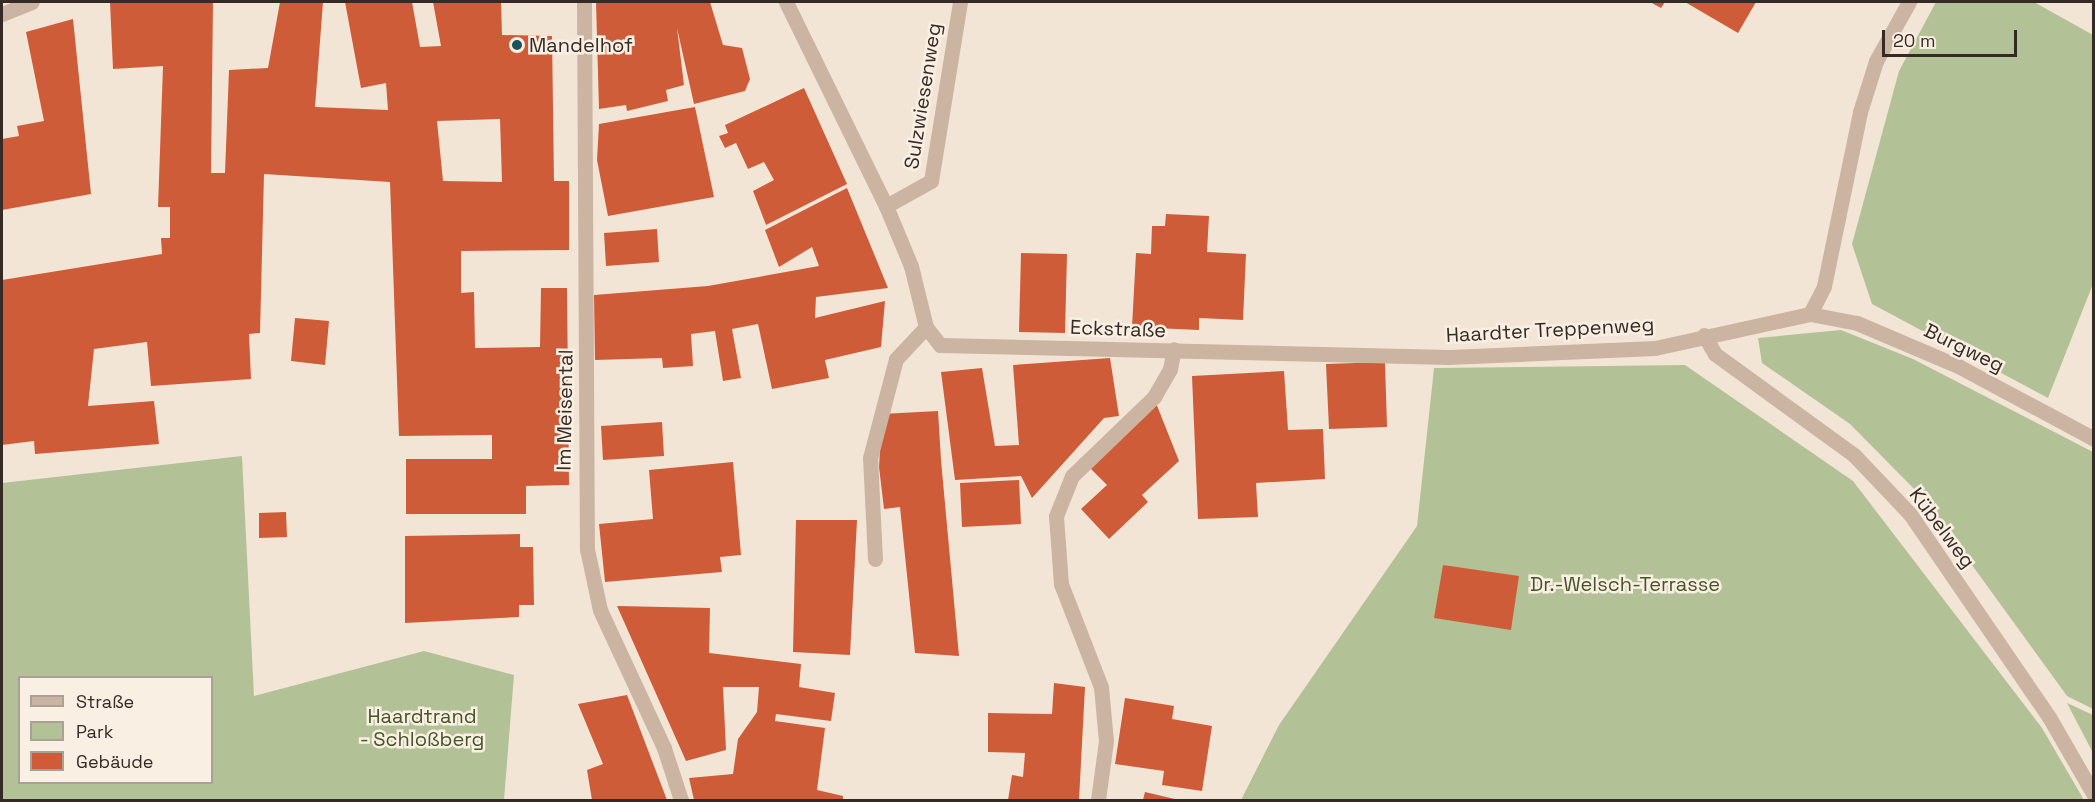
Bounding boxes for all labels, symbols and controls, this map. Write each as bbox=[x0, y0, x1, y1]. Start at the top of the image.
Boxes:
scale bar bbox=[1885, 18, 2020, 56]
street label: Sulzwiesenweg bbox=[900, 21, 946, 171]
text: 20 m bbox=[1893, 29, 1936, 52]
place label: Mandelhof bbox=[529, 33, 633, 57]
marker: Mandelhof bbox=[510, 38, 524, 52]
street label: Haardter Treppenweg bbox=[1445, 313, 1655, 347]
street label: Eckstraße bbox=[1069, 315, 1167, 343]
street label: Burgweg bbox=[1920, 318, 2008, 378]
street label: Im Meisental bbox=[552, 349, 578, 471]
street label: Kübelweg bbox=[1904, 483, 1980, 573]
park label: Dr.-Welsch-Terrasse bbox=[1530, 572, 1720, 596]
legend bbox=[18, 676, 213, 784]
text: Straße bbox=[76, 690, 134, 713]
park label: Haardtrand - Schloßberg bbox=[359, 704, 485, 751]
text: Park bbox=[76, 720, 113, 743]
text: Gebäude bbox=[76, 750, 154, 773]

